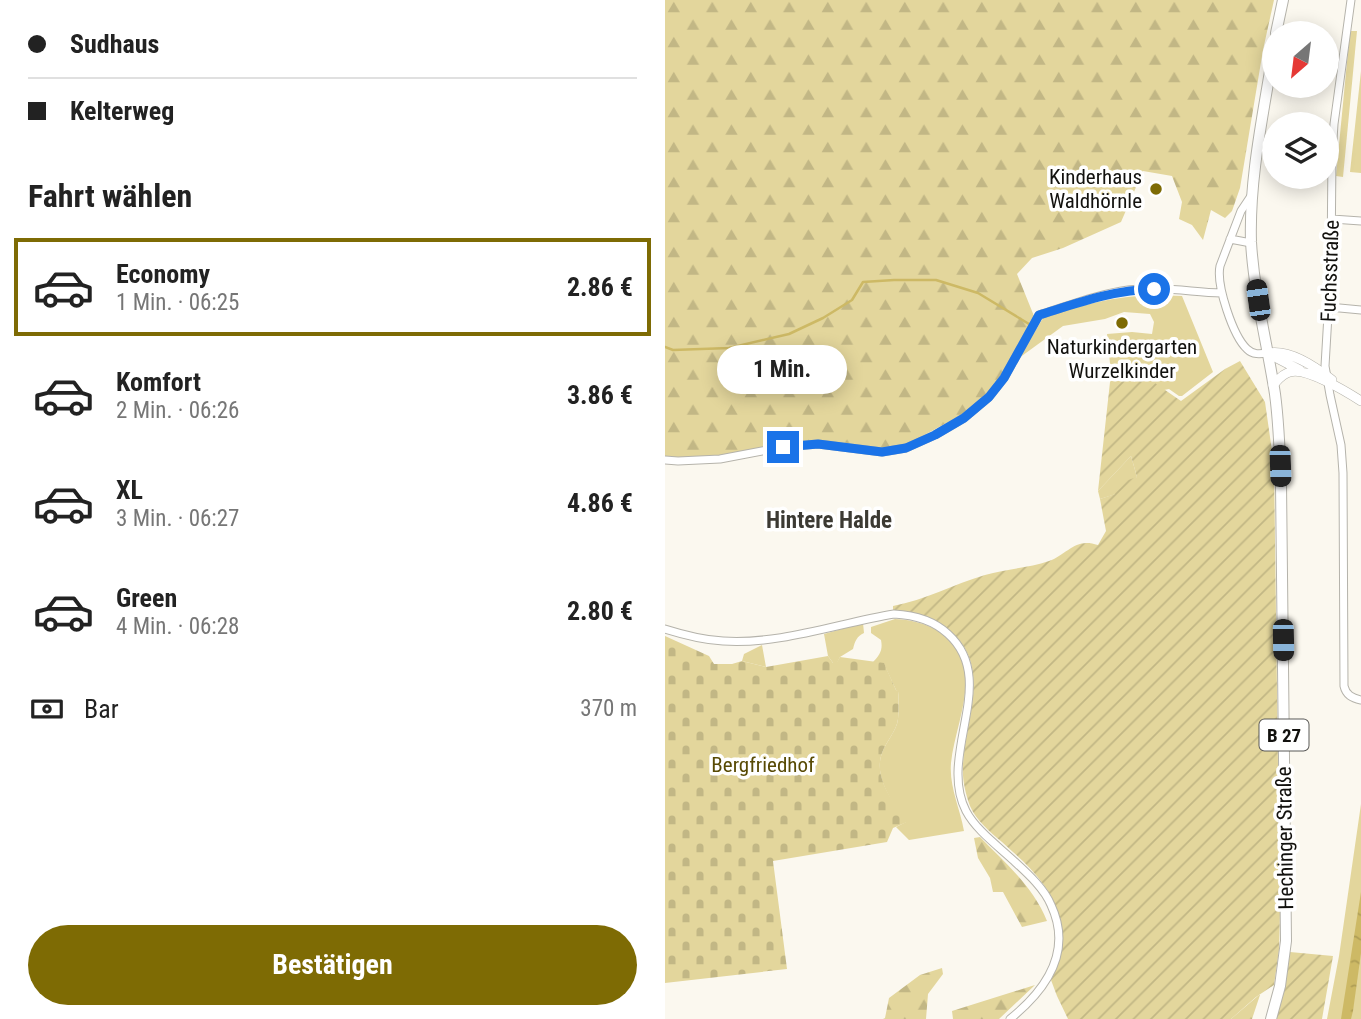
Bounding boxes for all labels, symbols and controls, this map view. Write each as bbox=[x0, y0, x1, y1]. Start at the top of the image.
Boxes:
north arrow bbox=[1262, 21, 1339, 98]
map controls bbox=[1262, 21, 1339, 189]
text: Sudhaus bbox=[70, 29, 159, 59]
text: Kelterweg bbox=[70, 96, 174, 126]
button: layers bbox=[1262, 112, 1339, 189]
place label: Kinderhaus Waldhörnle bbox=[1049, 165, 1142, 213]
text: Fahrt wählen bbox=[28, 177, 192, 215]
marker: Kinderhaus Waldhörnle bbox=[1148, 181, 1164, 197]
street label: Fuchsstraße bbox=[1316, 219, 1344, 322]
icon: car bbox=[32, 256, 95, 319]
text: Economy bbox=[116, 259, 210, 289]
text: 2.86 € bbox=[567, 272, 633, 302]
route start bbox=[1138, 273, 1170, 305]
car bbox=[1245, 278, 1272, 322]
text: 1 Min. · 06:25 bbox=[116, 289, 239, 316]
marker: Naturkindergarten Wurzelkinder bbox=[1114, 315, 1130, 331]
place label: Naturkindergarten Wurzelkinder bbox=[1047, 335, 1197, 383]
callout: 1 Min. bbox=[718, 346, 848, 394]
text: 1 Min. bbox=[753, 356, 811, 383]
icon: car bbox=[32, 364, 95, 427]
text: Komfort bbox=[116, 367, 201, 397]
text: 3.86 € bbox=[567, 380, 633, 410]
text: 2 Min. · 06:26 bbox=[116, 397, 239, 424]
route end bbox=[767, 431, 799, 463]
car bbox=[1269, 445, 1292, 487]
icon: car bbox=[32, 472, 95, 535]
text: XL bbox=[116, 475, 143, 505]
text: 4.86 € bbox=[567, 488, 633, 518]
text: 3 Min. · 06:27 bbox=[116, 505, 239, 532]
district label: Hintere Halde bbox=[766, 507, 892, 534]
icon: car bbox=[32, 580, 95, 643]
text: Green bbox=[116, 583, 177, 613]
text: 2.80 € bbox=[567, 596, 633, 626]
text: 4 Min. · 06:28 bbox=[116, 613, 239, 640]
car bbox=[1273, 619, 1294, 661]
icon: cash bbox=[28, 690, 66, 728]
text: Bar bbox=[84, 694, 119, 724]
text: 370 m bbox=[580, 695, 637, 722]
road number: B 27 bbox=[1259, 720, 1309, 750]
park label: Bergfriedhof bbox=[711, 753, 815, 777]
street label: Hechinger Straße bbox=[1272, 766, 1298, 910]
button: Bestätigen bbox=[28, 925, 637, 1005]

